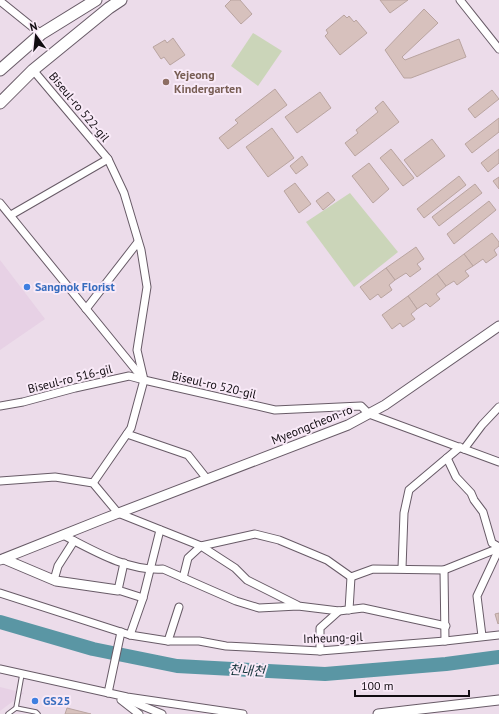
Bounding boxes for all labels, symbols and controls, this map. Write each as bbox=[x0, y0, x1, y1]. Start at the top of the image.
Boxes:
north arrow bbox=[16, 16, 56, 56]
text: N bbox=[28, 19, 39, 34]
place label: Yejeong Kindergarten bbox=[173, 67, 242, 96]
street label: Biseul-ro 522-gil bbox=[46, 69, 113, 145]
marker: Yejeong Kindergarten bbox=[161, 77, 171, 87]
place label: Sangnok Florist bbox=[35, 279, 115, 294]
marker: Sangnok Florist bbox=[22, 282, 32, 292]
street label: Biseul-ro 516-gil bbox=[26, 361, 114, 396]
street label: Biseul-ro 520-gil bbox=[170, 367, 258, 402]
street label: Myeongcheon-ro bbox=[269, 401, 355, 448]
street label: Inheung-gil bbox=[303, 629, 364, 646]
water label: 천내천 bbox=[229, 661, 266, 680]
scale bar bbox=[355, 672, 469, 698]
text: 100 m bbox=[361, 678, 394, 693]
place label: GS25 bbox=[43, 693, 70, 708]
marker: GS25 bbox=[30, 696, 40, 706]

